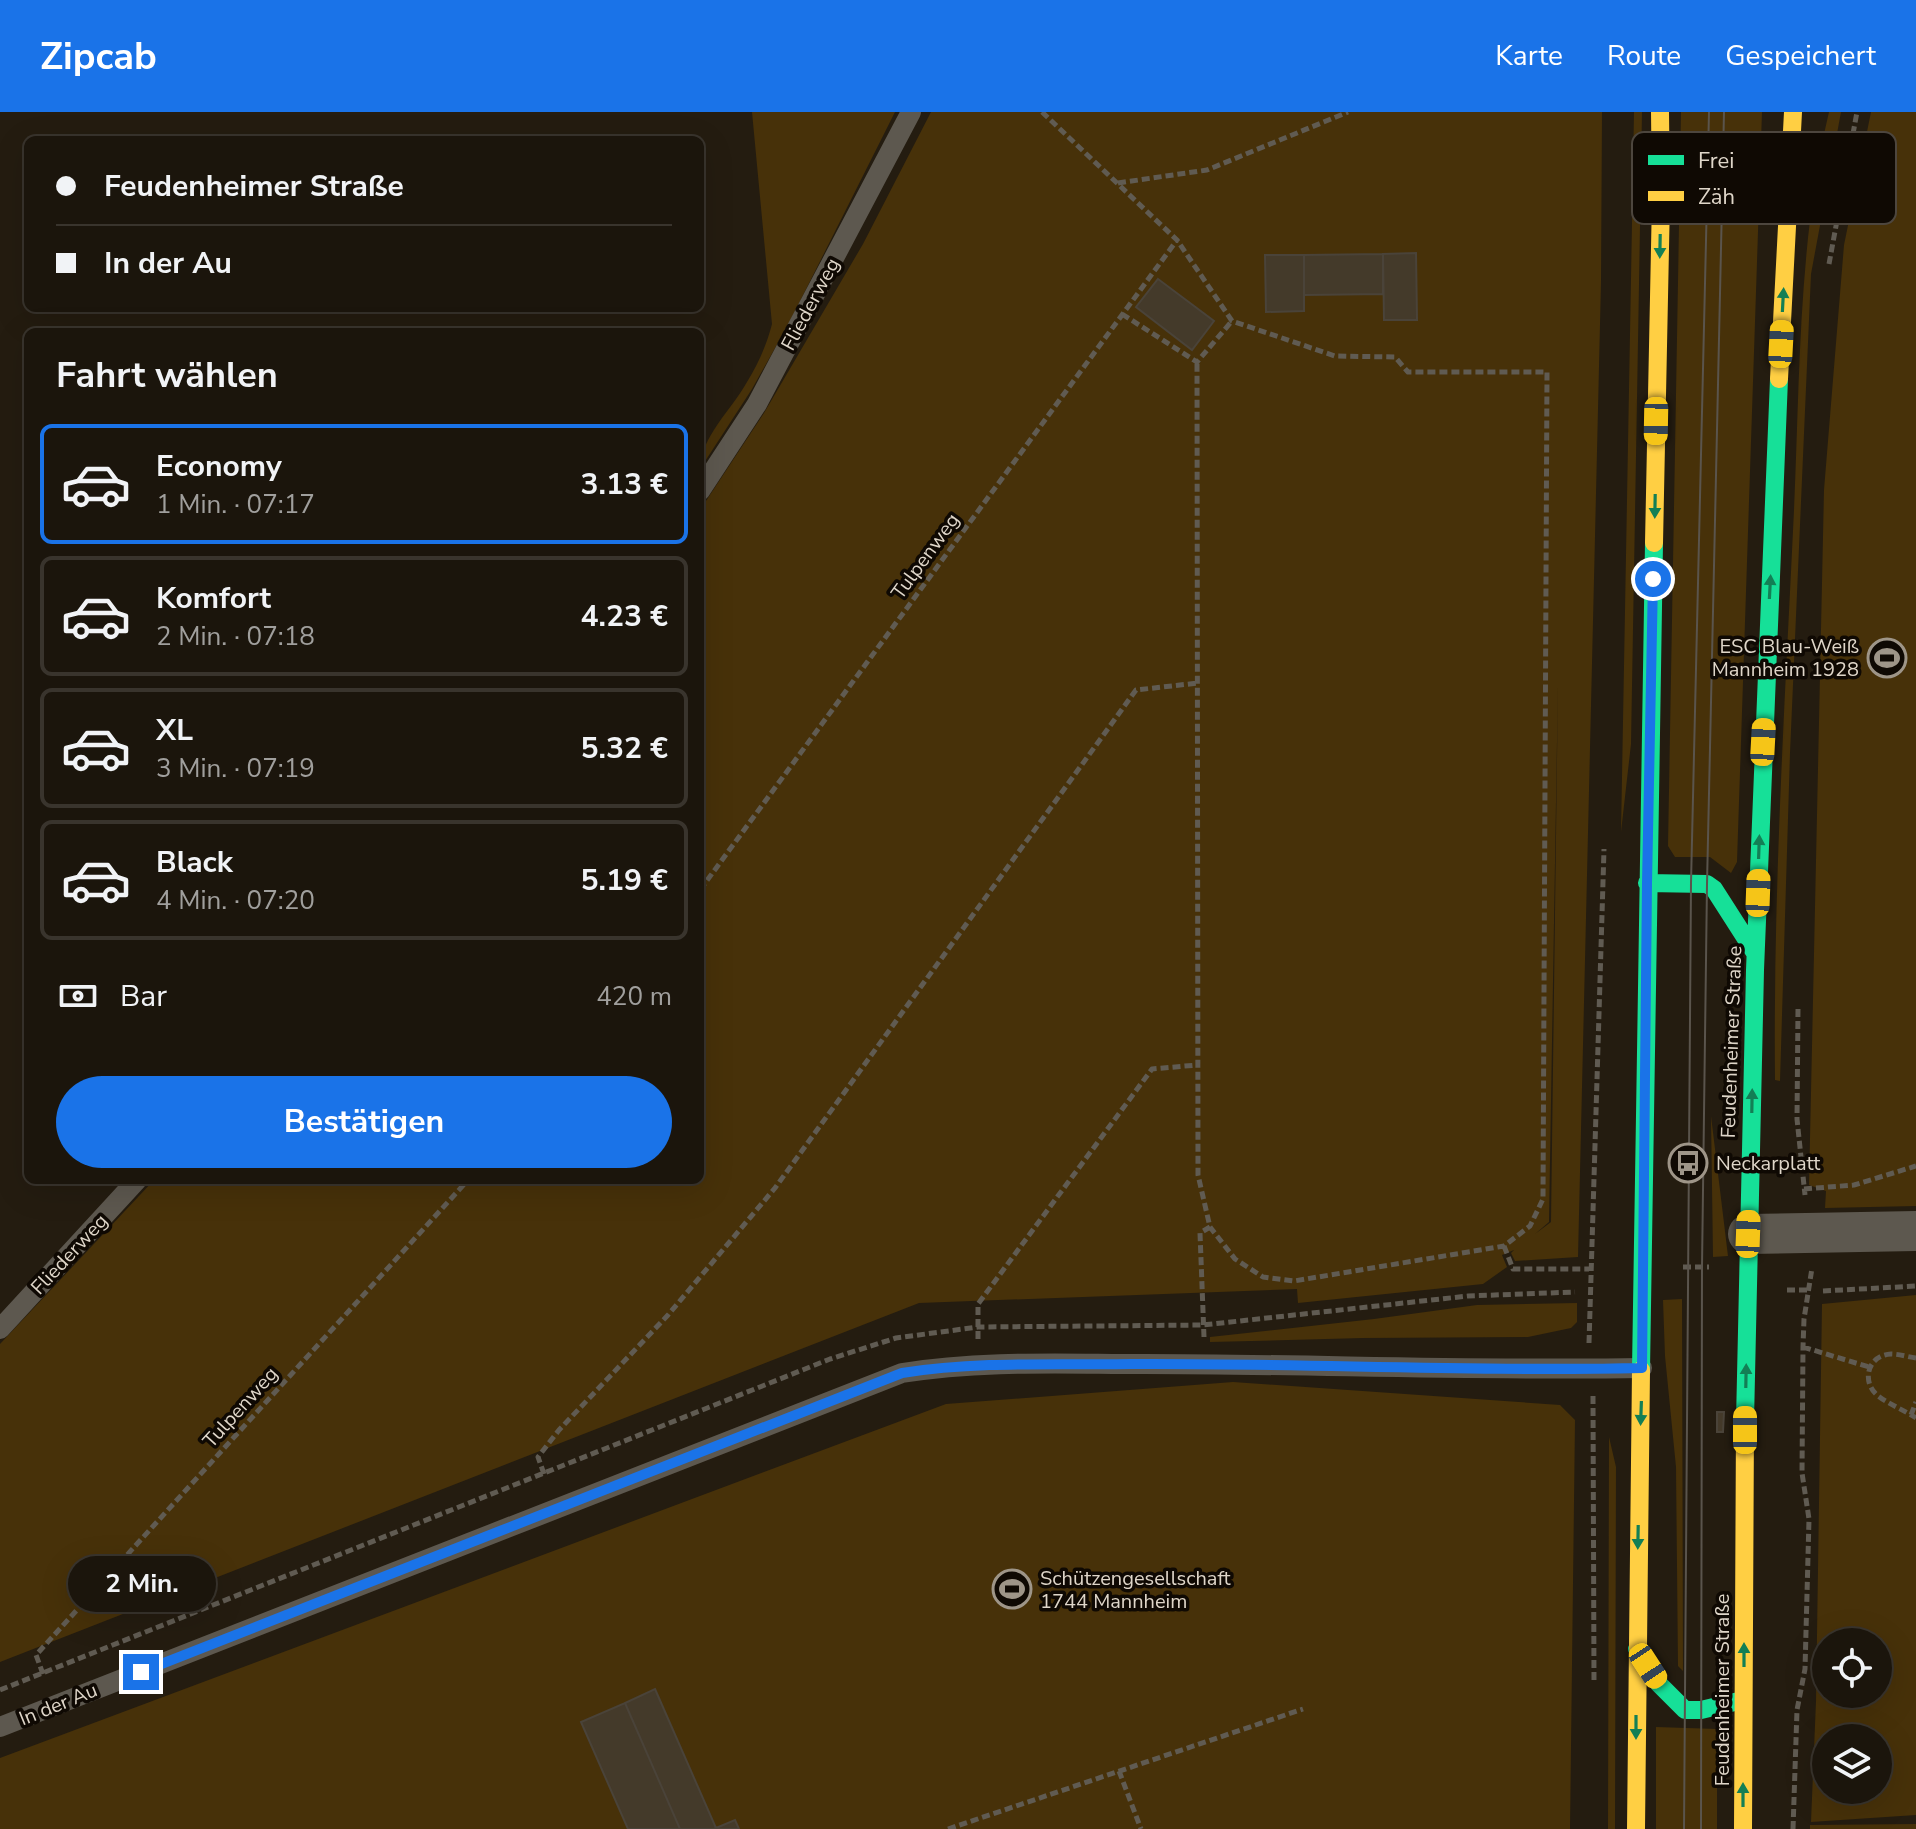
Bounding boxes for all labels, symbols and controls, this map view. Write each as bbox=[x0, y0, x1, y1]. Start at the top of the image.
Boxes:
text: Zipcab bbox=[40, 31, 157, 82]
text: Karte bbox=[1495, 37, 1563, 75]
text: Route bbox=[1607, 37, 1681, 75]
text: Gespeichert bbox=[1725, 37, 1876, 75]
legend bbox=[1632, 132, 1896, 224]
text: Frei bbox=[1698, 146, 1734, 176]
text: Feudenheimer Straße bbox=[104, 166, 404, 207]
text: Zäh bbox=[1698, 182, 1735, 212]
one-way arrow bbox=[1654, 234, 1667, 259]
text: In der Au bbox=[104, 243, 232, 284]
street label: Fliederweg bbox=[775, 253, 846, 355]
one-way arrow bbox=[1777, 287, 1790, 312]
car bbox=[1768, 319, 1794, 369]
text: Fahrt wählen bbox=[56, 351, 278, 400]
car bbox=[1644, 397, 1668, 445]
text: Economy bbox=[156, 446, 282, 487]
icon: car bbox=[60, 448, 132, 520]
text: 3.13 € bbox=[580, 464, 668, 505]
text: 1 Min. · 07:17 bbox=[156, 487, 315, 522]
one-way arrow bbox=[1648, 494, 1661, 519]
street label: Tulpenweg bbox=[885, 508, 966, 605]
route start bbox=[1635, 561, 1671, 597]
one-way arrow bbox=[1764, 574, 1777, 599]
text: Komfort bbox=[156, 578, 271, 619]
icon: car bbox=[60, 580, 132, 652]
text: 4.23 € bbox=[580, 596, 668, 637]
text: 2 Min. · 07:18 bbox=[156, 619, 315, 654]
place label: ESC Blau-Weiß Mannheim 1928 bbox=[1712, 633, 1859, 683]
sports icon: ESC Blau-Weiß Mannheim 1928 bbox=[1866, 637, 1908, 679]
text: XL bbox=[156, 710, 193, 751]
icon: car bbox=[60, 712, 132, 784]
car bbox=[1750, 717, 1776, 767]
text: 5.32 € bbox=[580, 728, 668, 769]
text: 3 Min. · 07:19 bbox=[156, 751, 315, 786]
one-way arrow bbox=[1753, 834, 1766, 859]
text: Black bbox=[156, 842, 233, 883]
icon: car bbox=[60, 844, 132, 916]
text: 5.19 € bbox=[580, 860, 668, 901]
car bbox=[1745, 869, 1771, 917]
text: 4 Min. · 07:20 bbox=[156, 883, 315, 918]
street label: Feudenheimer Straße bbox=[1715, 945, 1748, 1139]
icon: cash bbox=[56, 974, 100, 1018]
text: Bar bbox=[120, 976, 167, 1017]
text: 420 m bbox=[596, 979, 672, 1014]
button: Bestätigen bbox=[56, 1076, 672, 1168]
one-way arrow bbox=[1745, 1088, 1758, 1113]
bus stop icon: Neckarplatt bbox=[1667, 1142, 1709, 1184]
place label: Neckarplatt bbox=[1716, 1150, 1821, 1177]
street label: Fliederweg bbox=[25, 1208, 114, 1301]
car bbox=[1735, 1210, 1761, 1258]
street label: Tulpenweg bbox=[197, 1361, 284, 1454]
one-way arrow bbox=[1740, 1363, 1752, 1388]
one-way arrow bbox=[1634, 1401, 1647, 1426]
car bbox=[1733, 1406, 1757, 1454]
one-way arrow bbox=[1632, 1525, 1644, 1550]
callout: 2 Min. bbox=[67, 1556, 215, 1612]
place label: Schützengesellschaft 1744 Mannheim bbox=[1040, 1565, 1232, 1615]
text: 2 Min. bbox=[105, 1566, 179, 1601]
sports icon: Schützengesellschaft 1744 Mannheim bbox=[991, 1568, 1033, 1610]
street label: Feudenheimer Straße bbox=[1709, 1594, 1736, 1786]
map controls bbox=[1812, 1628, 1892, 1804]
button: locate bbox=[1812, 1628, 1892, 1708]
car bbox=[1625, 1639, 1671, 1693]
one-way arrow bbox=[1738, 1642, 1750, 1667]
route end bbox=[123, 1654, 159, 1690]
street label: In der Au bbox=[15, 1677, 101, 1732]
one-way arrow bbox=[1630, 1715, 1642, 1740]
button: layers bbox=[1812, 1724, 1892, 1804]
one-way arrow bbox=[1737, 1782, 1749, 1807]

